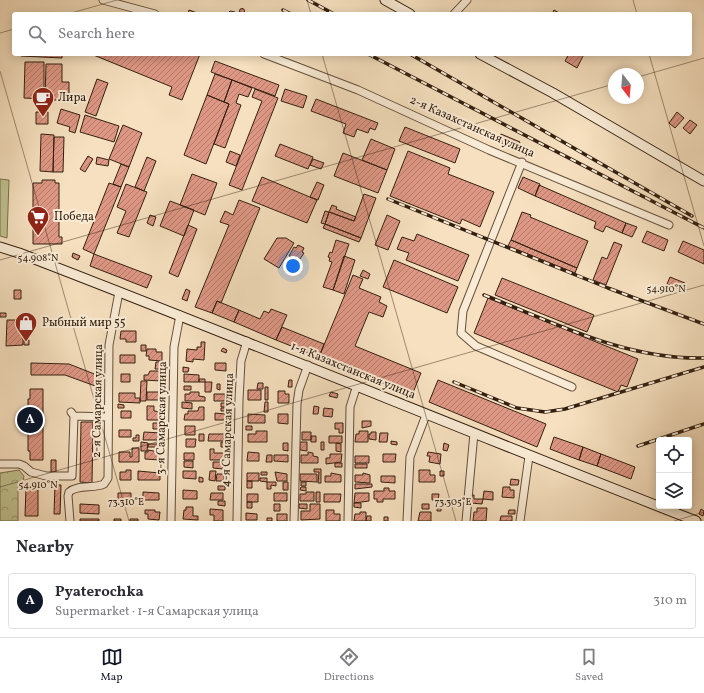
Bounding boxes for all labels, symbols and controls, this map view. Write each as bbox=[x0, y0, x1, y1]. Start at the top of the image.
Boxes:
search box bbox=[12, 12, 692, 56]
icon: search bbox=[26, 23, 48, 45]
text: Search here bbox=[58, 24, 135, 45]
north arrow bbox=[608, 68, 644, 104]
cafe icon: Лира bbox=[30, 85, 56, 118]
place label: Лира bbox=[58, 90, 86, 106]
street label: 2-я Казахстанская улица bbox=[407, 92, 537, 162]
supermarket icon: Победа bbox=[25, 204, 51, 237]
place label: Победа bbox=[54, 209, 94, 225]
text: 54.908°N bbox=[18, 251, 59, 265]
your location bbox=[283, 256, 303, 276]
text: 54.910°N bbox=[646, 282, 686, 296]
shop icon: Рыбный мир 55 bbox=[13, 310, 39, 343]
place label: Рыбный мир 55 bbox=[42, 315, 126, 331]
street label: 1-я Казахстанская улица bbox=[288, 339, 418, 403]
street label: 2-я Самарская улица bbox=[89, 344, 107, 458]
street label: 3-я Самарская улица bbox=[153, 361, 171, 475]
street label: 4-я Самарская улица bbox=[218, 373, 238, 487]
pin: A bbox=[17, 405, 43, 435]
map controls bbox=[656, 437, 692, 509]
button: locate bbox=[656, 437, 692, 473]
button: layers bbox=[656, 473, 692, 509]
text: 54.910°N bbox=[18, 478, 58, 492]
text: 73.310°E bbox=[108, 495, 144, 509]
text: 73.305°E bbox=[434, 495, 472, 509]
text: Nearby bbox=[16, 536, 74, 559]
text: Pyaterochka bbox=[55, 582, 144, 603]
text: A bbox=[25, 592, 35, 610]
text: 310 m bbox=[653, 592, 687, 610]
text: Supermarket · 1-я Самарская улица bbox=[55, 603, 259, 621]
tab: Map bbox=[101, 646, 123, 685]
tab: Directions bbox=[324, 646, 374, 685]
tab: Saved bbox=[575, 646, 603, 685]

